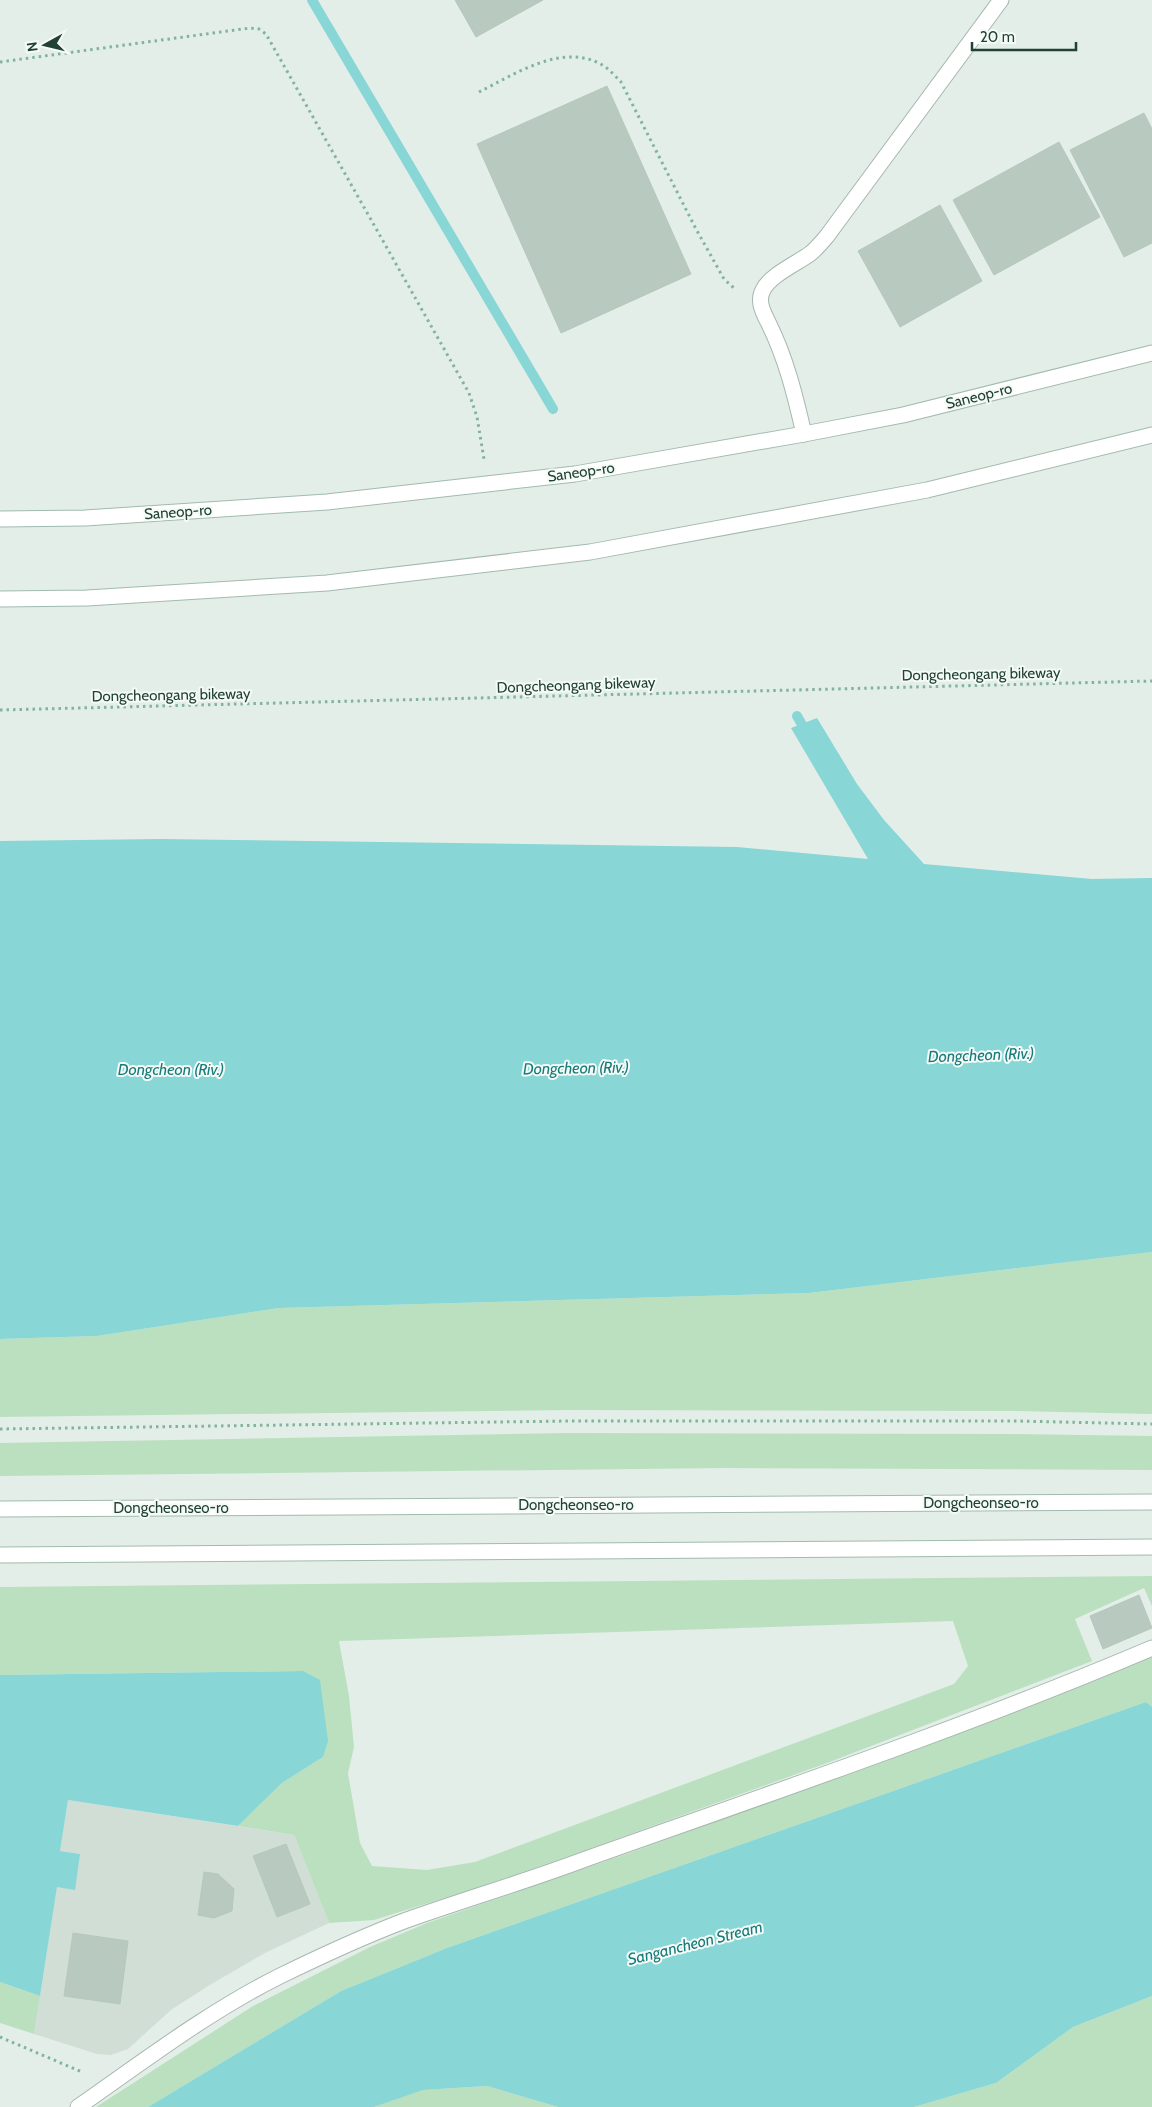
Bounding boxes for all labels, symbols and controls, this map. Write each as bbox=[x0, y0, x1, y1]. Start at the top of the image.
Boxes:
north arrow bbox=[20, 20, 70, 70]
scale bar bbox=[972, 20, 1076, 52]
text: 20 m bbox=[980, 28, 1015, 46]
text: N bbox=[23, 41, 42, 53]
street label: Saneop-ro bbox=[944, 379, 1014, 413]
street label: Saneop-ro bbox=[546, 458, 616, 486]
street label: Saneop-ro bbox=[144, 501, 212, 523]
street label: Dongcheongang bikeway bbox=[901, 664, 1061, 684]
street label: Dongcheongang bikeway bbox=[496, 673, 656, 697]
street label: Dongcheongang bikeway bbox=[91, 685, 251, 705]
water label: Dongcheon (Riv.) bbox=[928, 1044, 1034, 1066]
water label: Dongcheon (Riv.) bbox=[523, 1058, 629, 1078]
water label: Dongcheon (Riv.) bbox=[118, 1060, 224, 1079]
street label: Dongcheonseo-ro bbox=[923, 1494, 1039, 1512]
street label: Dongcheonseo-ro bbox=[518, 1496, 634, 1514]
street label: Dongcheonseo-ro bbox=[113, 1499, 229, 1517]
water label: Sangancheon Stream bbox=[626, 1917, 765, 1969]

